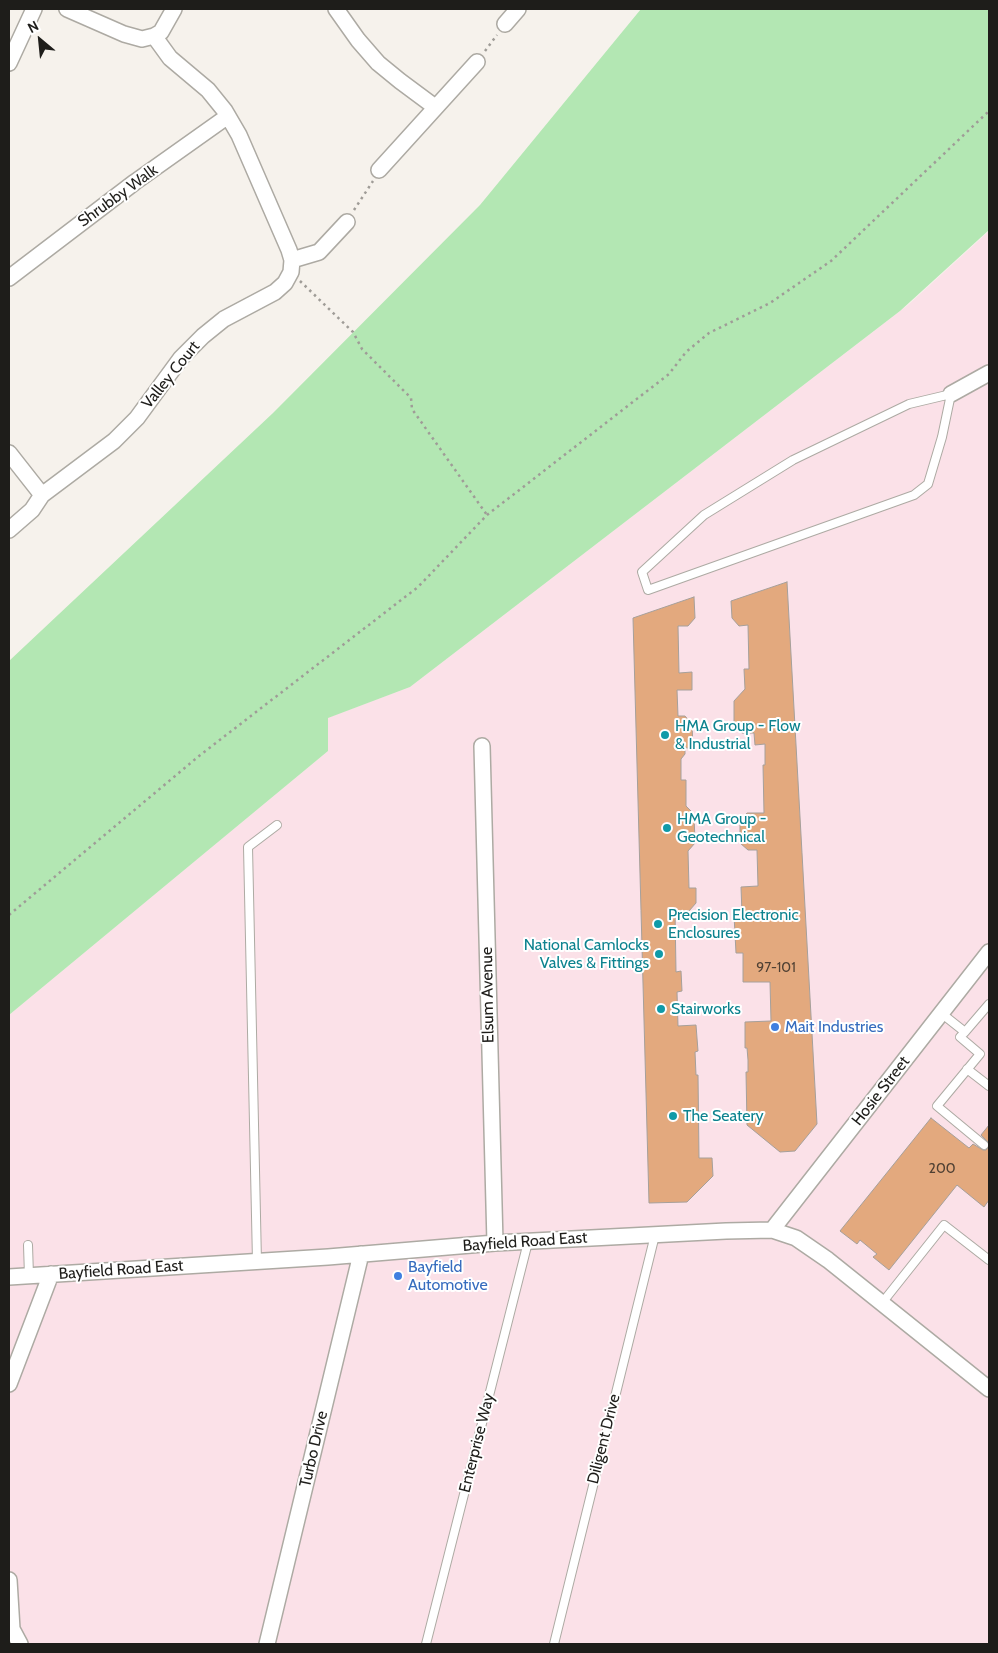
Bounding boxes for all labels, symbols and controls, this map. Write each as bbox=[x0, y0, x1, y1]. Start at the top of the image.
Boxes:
north arrow bbox=[15, 15, 65, 65]
text: N bbox=[24, 16, 42, 37]
street label: Shrubby Walk bbox=[74, 161, 162, 231]
street label: Valley Court bbox=[138, 337, 204, 413]
place label: HMA Group - Flow & Industrial bbox=[675, 716, 801, 754]
marker: HMA Group - Flow & Industrial bbox=[659, 729, 671, 741]
place label: HMA Group - Geotechnical bbox=[677, 809, 767, 847]
marker: HMA Group - Geotechnical bbox=[661, 822, 673, 834]
place label: Precision Electronic Enclosures bbox=[668, 905, 799, 943]
marker: Precision Electronic Enclosures bbox=[652, 918, 664, 930]
place label: National Camlocks Valves & Fittings bbox=[524, 935, 649, 973]
street label: Elsum Avenue bbox=[478, 947, 498, 1043]
marker: National Camlocks Valves & Fittings bbox=[653, 948, 665, 960]
house number: 97-101 bbox=[756, 960, 796, 976]
place label: Stairworks bbox=[671, 999, 741, 1019]
marker: Stairworks bbox=[655, 1003, 667, 1015]
place label: Mait Industries bbox=[785, 1017, 883, 1037]
marker: Mait Industries bbox=[769, 1021, 781, 1033]
street label: Hosie Street bbox=[848, 1052, 914, 1130]
place label: The Seatery bbox=[683, 1106, 764, 1126]
marker: The Seatery bbox=[667, 1110, 679, 1122]
house number: 200 bbox=[929, 1161, 955, 1177]
street label: Bayfield Road East bbox=[462, 1228, 588, 1256]
street label: Bayfield Road East bbox=[58, 1256, 184, 1284]
place label: Bayfield Automotive bbox=[408, 1257, 488, 1295]
marker: Bayfield Automotive bbox=[392, 1270, 404, 1282]
street label: Enterprise Way bbox=[455, 1391, 499, 1495]
street label: Diligent Drive bbox=[584, 1392, 624, 1486]
street label: Turbo Drive bbox=[296, 1409, 332, 1489]

